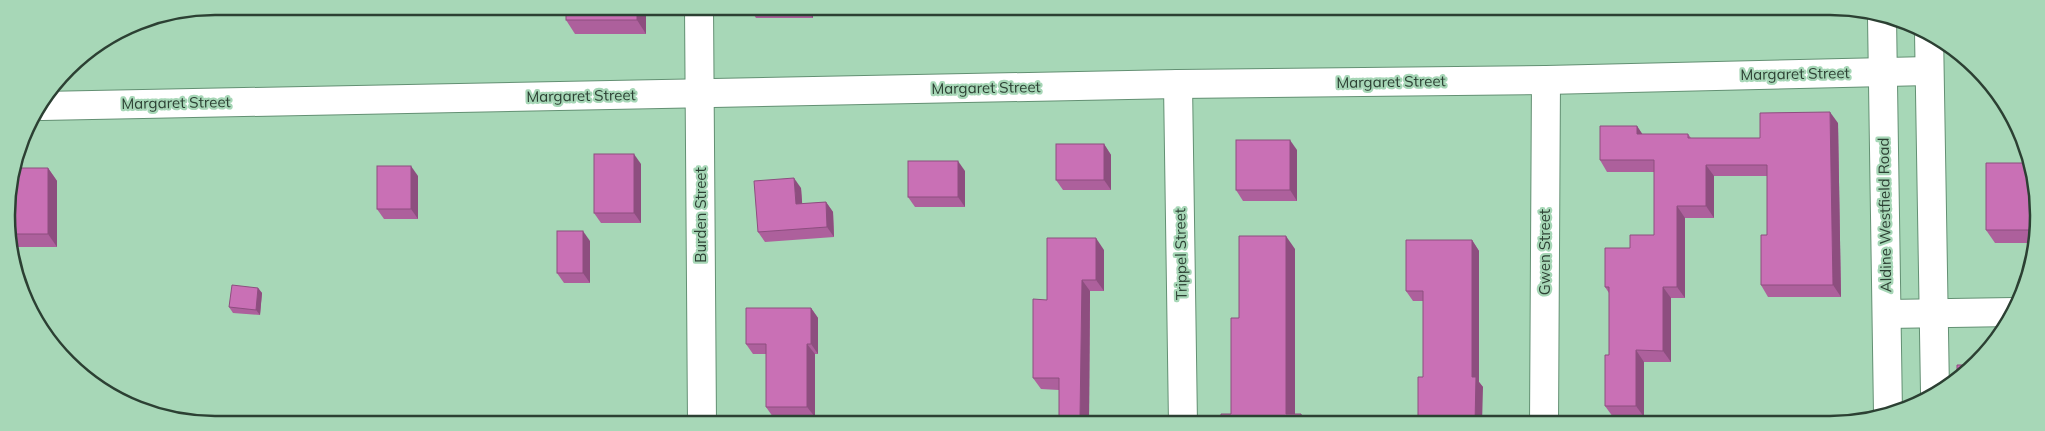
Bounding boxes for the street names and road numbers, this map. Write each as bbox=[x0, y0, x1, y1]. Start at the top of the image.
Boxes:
street label: Margaret Street bbox=[1740, 63, 1850, 84]
street label: Margaret Street bbox=[1336, 71, 1446, 92]
street label: Margaret Street bbox=[931, 77, 1041, 98]
street label: Margaret Street bbox=[526, 85, 636, 106]
street label: Margaret Street bbox=[121, 92, 231, 113]
street label: Aldine Westfield Road bbox=[1874, 138, 1895, 292]
street label: Burden Street bbox=[691, 167, 710, 263]
street label: Trippel Street bbox=[1170, 208, 1191, 300]
street label: Gwen Street bbox=[1535, 209, 1554, 295]

